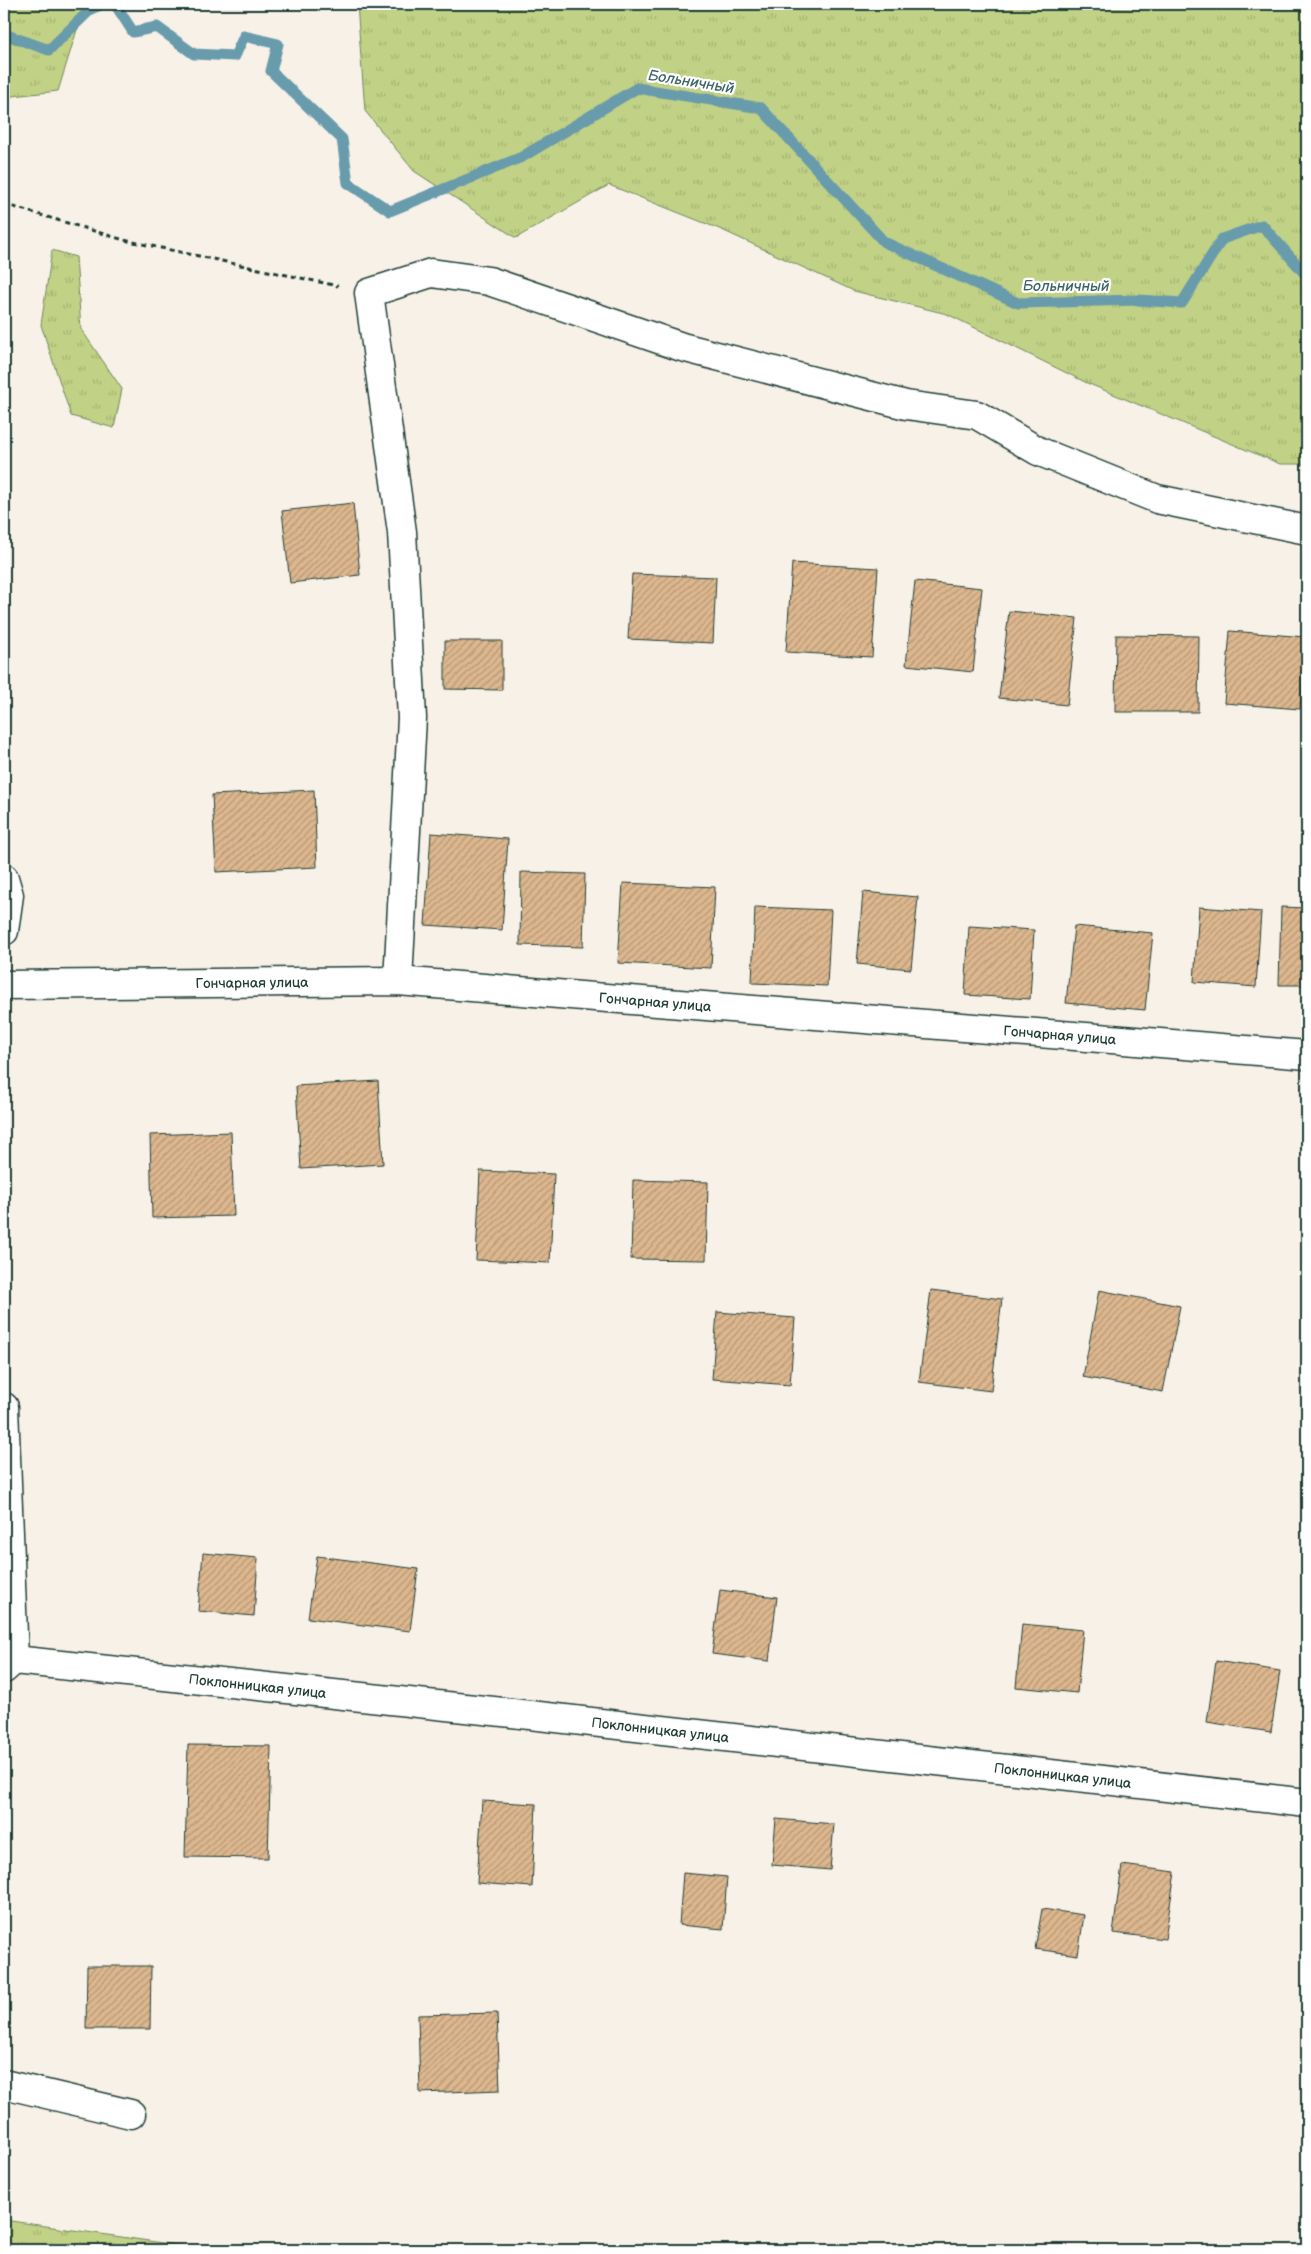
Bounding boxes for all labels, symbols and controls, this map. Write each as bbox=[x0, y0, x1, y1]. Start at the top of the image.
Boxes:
water label: Больничный bbox=[647, 66, 736, 98]
water label: Больничный bbox=[1023, 277, 1110, 296]
street label: Гончарная улица bbox=[195, 973, 309, 992]
street label: Гончарная улица bbox=[598, 989, 713, 1015]
street label: Гончарная улица bbox=[1003, 1022, 1117, 1048]
street label: Поклонницкая улица bbox=[188, 1670, 328, 1702]
street label: Поклонницкая улица bbox=[591, 1714, 731, 1746]
street label: Поклонницкая улица bbox=[993, 1759, 1133, 1792]

